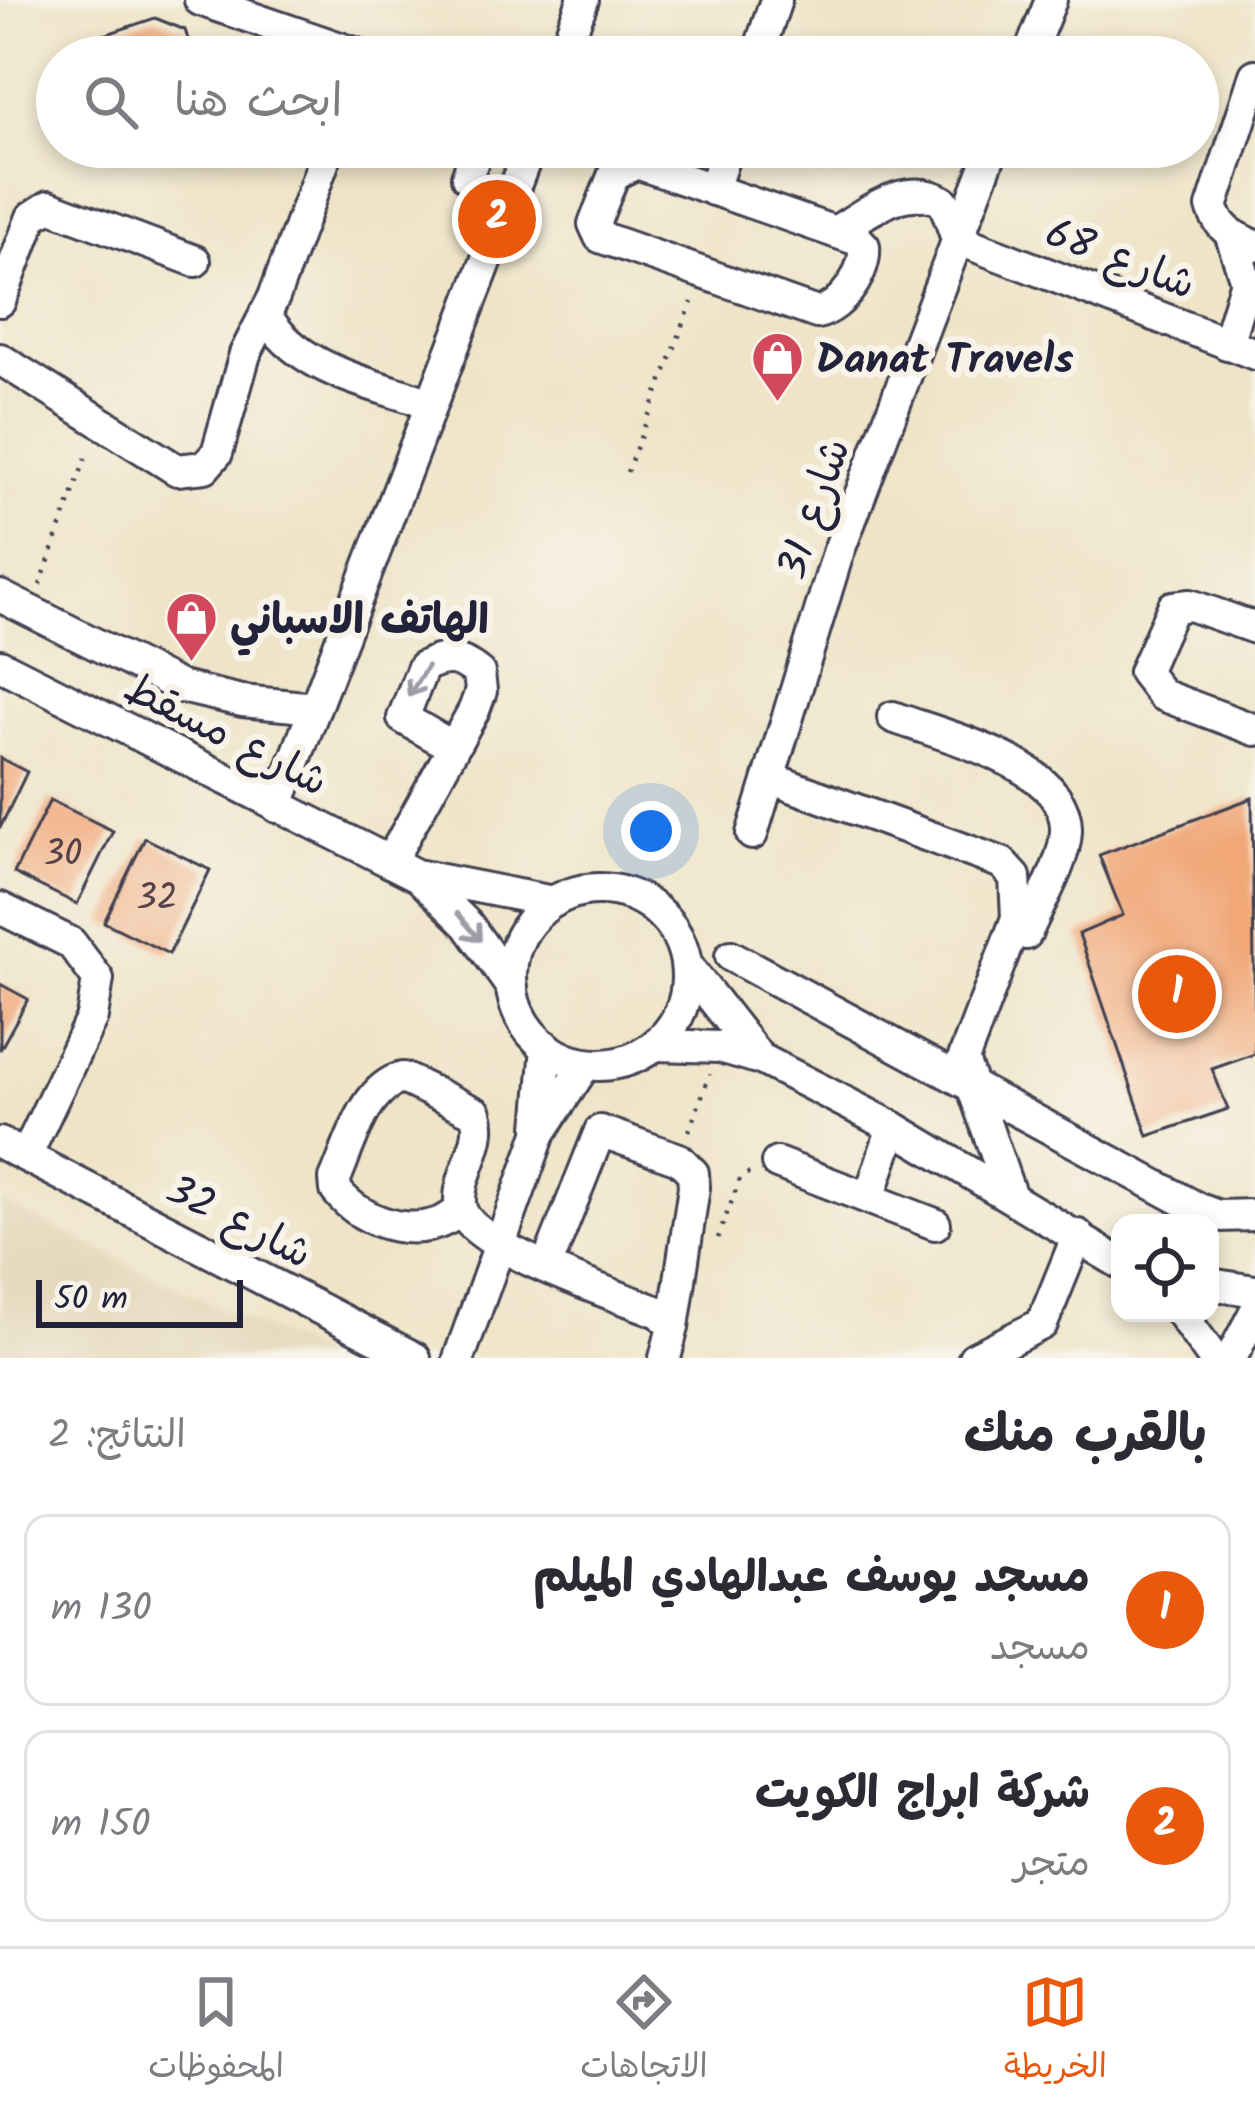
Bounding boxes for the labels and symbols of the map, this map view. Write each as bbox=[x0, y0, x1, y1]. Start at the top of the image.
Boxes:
pin: 2 bbox=[458, 174, 536, 264]
street label: شارع 68 bbox=[1035, 201, 1205, 320]
place label: Danat Travels bbox=[816, 328, 1074, 395]
shop icon: Danat Travels bbox=[749, 330, 805, 404]
street label: شارع 31 bbox=[760, 430, 871, 589]
place label: الهاتف الاسباني bbox=[230, 588, 489, 656]
shop icon: الهاتف الاسباني bbox=[163, 590, 219, 664]
street label: شارع مسقط bbox=[112, 656, 339, 816]
one-way arrow bbox=[406, 663, 430, 697]
your location bbox=[621, 801, 681, 861]
house number: 30 bbox=[44, 827, 82, 884]
house number: 32 bbox=[136, 871, 178, 928]
one-way arrow bbox=[455, 911, 482, 942]
pin: 1 bbox=[1138, 949, 1216, 1039]
street label: شارع 32 bbox=[154, 1158, 323, 1288]
scale bar bbox=[36, 1274, 243, 1327]

